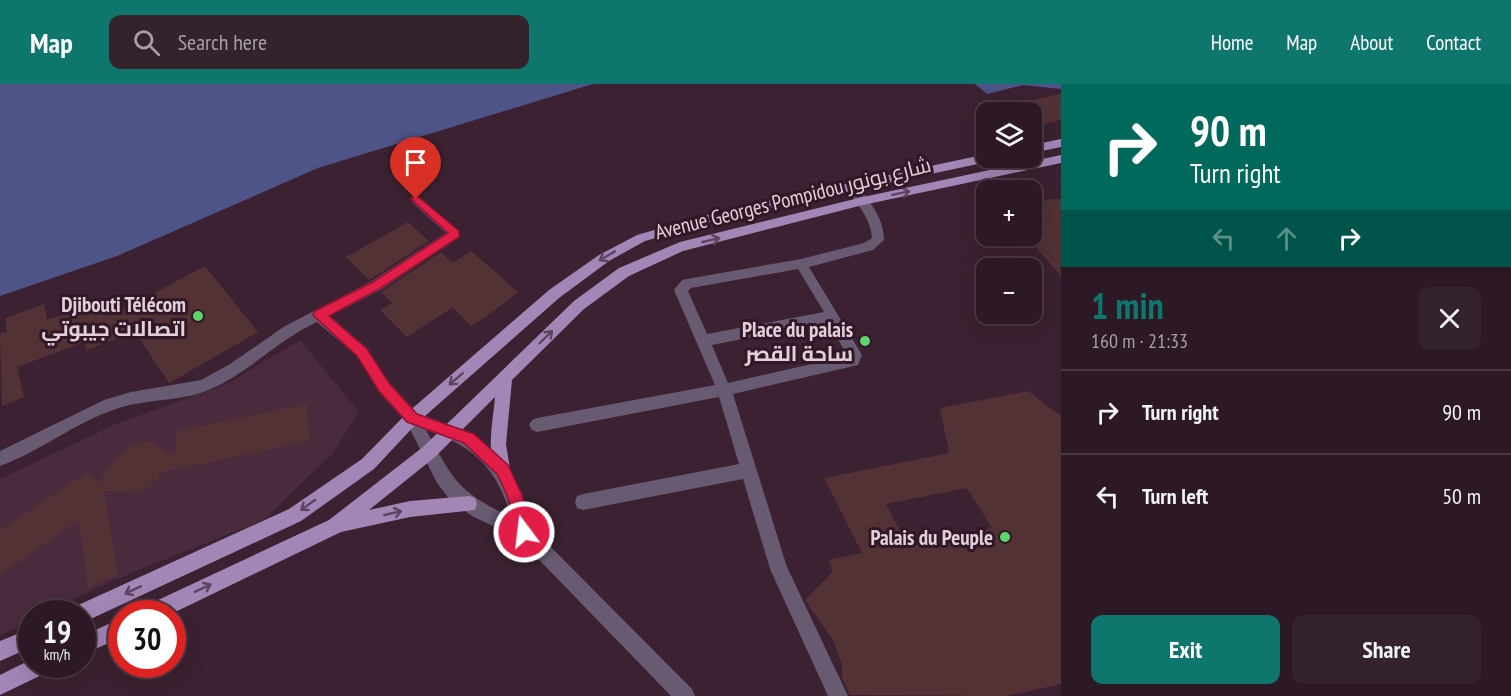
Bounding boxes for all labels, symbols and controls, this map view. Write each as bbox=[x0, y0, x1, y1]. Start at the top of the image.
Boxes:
search box bbox=[109, 15, 529, 69]
text: Map bbox=[30, 24, 73, 61]
icon: search bbox=[130, 26, 163, 59]
text: Search here bbox=[178, 28, 267, 56]
text: Home bbox=[1211, 29, 1253, 56]
text: Map bbox=[1286, 29, 1317, 56]
text: About bbox=[1350, 29, 1393, 56]
text: Contact bbox=[1426, 29, 1481, 56]
map controls bbox=[976, 102, 1042, 324]
button: layers bbox=[976, 102, 1042, 168]
text: 90 m bbox=[1190, 103, 1267, 158]
icon: right bbox=[1091, 108, 1169, 186]
pin bbox=[390, 137, 441, 199]
icon: arrive bbox=[399, 146, 432, 179]
street label: Avenue Georges Pompidou شارع بونور bbox=[652, 151, 934, 246]
text: Turn right bbox=[1190, 156, 1281, 190]
button: + bbox=[976, 180, 1042, 246]
one-way arrow bbox=[891, 187, 910, 199]
icon: left bbox=[1207, 222, 1240, 255]
icon: ahead bbox=[1270, 222, 1303, 255]
icon: right bbox=[1333, 222, 1366, 255]
one-way arrow bbox=[702, 233, 721, 245]
one-way arrow bbox=[599, 251, 616, 263]
button: − bbox=[976, 258, 1042, 324]
text: 1 min bbox=[1091, 282, 1164, 329]
button: close bbox=[1418, 287, 1481, 350]
place label: Djibouti Télécom اتصالات جيبوتي bbox=[41, 291, 186, 346]
marker: Djibouti Télécom اتصالات جيبوتي bbox=[191, 309, 205, 323]
place label: Place du palais ساحة القصر bbox=[742, 316, 853, 367]
text: 160 m · 21:33 bbox=[1091, 328, 1188, 354]
one-way arrow bbox=[539, 330, 554, 344]
marker: Place du palais ساحة القصر bbox=[858, 334, 872, 348]
one-way arrow bbox=[449, 372, 464, 386]
icon: right bbox=[1091, 396, 1124, 429]
text: Turn right bbox=[1142, 398, 1219, 426]
text: 90 m bbox=[1442, 398, 1481, 426]
icon: left bbox=[1091, 480, 1124, 513]
text: Turn left bbox=[1142, 482, 1208, 510]
text: 50 m bbox=[1442, 482, 1481, 510]
one-way arrow bbox=[301, 499, 317, 511]
position arrow bbox=[492, 500, 556, 564]
one-way arrow bbox=[383, 507, 402, 519]
place label: Palais du Peuple bbox=[870, 524, 993, 551]
marker: Palais du Peuple bbox=[998, 530, 1012, 544]
one-way arrow bbox=[193, 582, 211, 594]
one-way arrow bbox=[124, 584, 142, 596]
speed limit sign: 30 bbox=[108, 600, 186, 678]
text: 19 bbox=[43, 612, 71, 651]
button: Exit bbox=[1091, 615, 1280, 684]
button: Share bbox=[1292, 615, 1481, 684]
text: km/h bbox=[44, 645, 70, 664]

